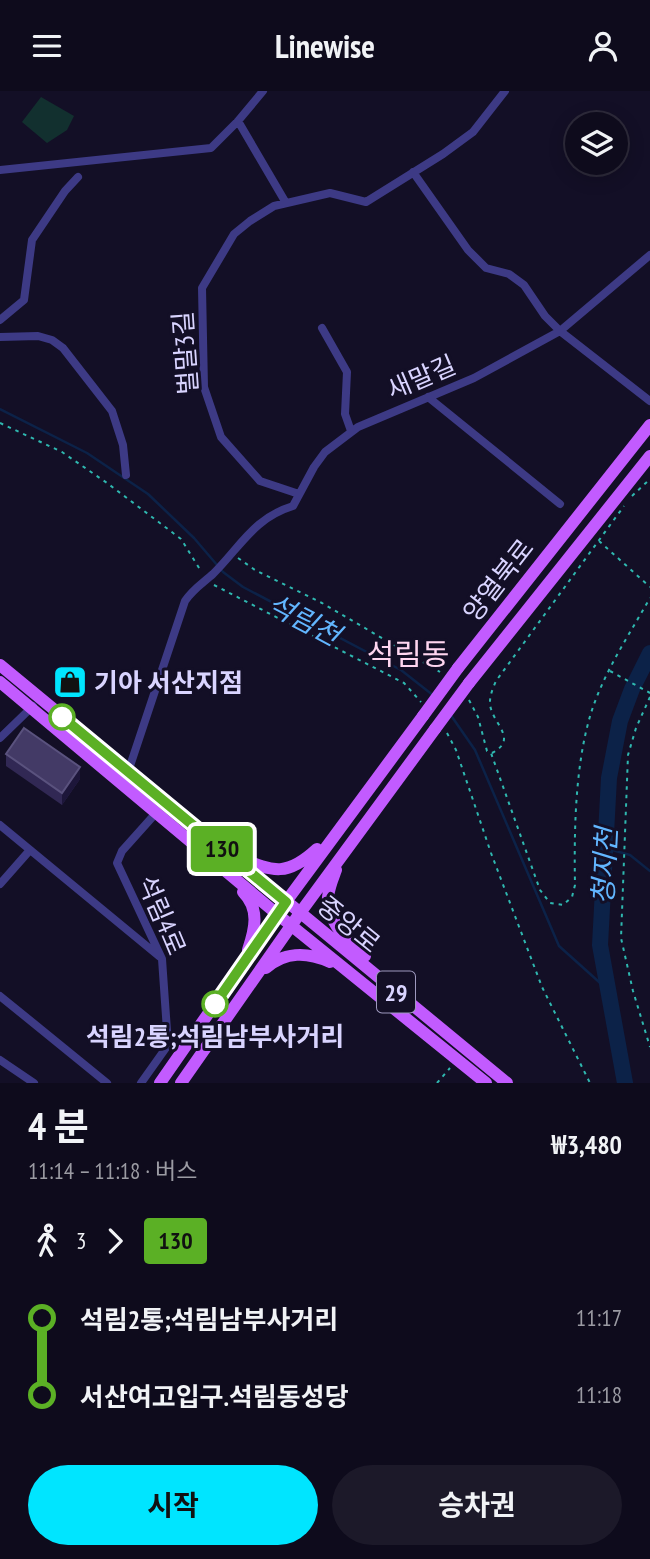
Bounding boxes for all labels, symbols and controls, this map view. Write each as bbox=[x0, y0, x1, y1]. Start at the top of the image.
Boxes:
text: Linewise bbox=[275, 25, 375, 67]
icon: menu bbox=[28, 27, 66, 65]
icon: person bbox=[584, 27, 622, 65]
map controls bbox=[565, 112, 628, 175]
button: layers bbox=[565, 112, 628, 175]
street label: 벌말3길 bbox=[166, 310, 204, 396]
street label: 새말길 bbox=[382, 348, 460, 406]
street label: 양열북로 bbox=[456, 532, 540, 628]
water label: 석림천 bbox=[261, 585, 350, 655]
district label: 석림동 bbox=[367, 634, 449, 673]
shop icon: 기아 서산지점 bbox=[51, 663, 89, 701]
place label: 기아 서산지점 bbox=[94, 666, 243, 699]
unlabelled marker bbox=[49, 704, 75, 730]
water label: 청지천 bbox=[584, 823, 625, 906]
line badge: 130 bbox=[182, 826, 262, 872]
text: 130 bbox=[205, 833, 239, 864]
street label: 석림4로 bbox=[131, 870, 193, 960]
street label: 중앙로 bbox=[311, 889, 387, 959]
road number: 29 bbox=[377, 971, 415, 1013]
marker: 석림2통;석림남부사거리 bbox=[202, 991, 228, 1017]
place label: 석림2통;석림남부사거리 bbox=[86, 1020, 344, 1053]
text: 4 분 bbox=[28, 1101, 89, 1150]
text: ₩3,480 bbox=[551, 1128, 622, 1161]
text: 11:14 – 11:18 · 버스 bbox=[28, 1156, 197, 1185]
icon: walk bbox=[28, 1222, 66, 1260]
icon: forward bbox=[96, 1222, 134, 1260]
text: 130 bbox=[158, 1225, 193, 1256]
text: 3 bbox=[76, 1226, 86, 1255]
text: 석림2통;석림남부사거리 bbox=[80, 1303, 338, 1336]
text: 11:17 bbox=[576, 1303, 622, 1332]
text: 서산여고입구.석림동성당 bbox=[80, 1380, 349, 1413]
text: 11:18 bbox=[576, 1380, 622, 1409]
button: 시작 bbox=[28, 1465, 318, 1545]
button: 승차권 bbox=[332, 1465, 622, 1545]

